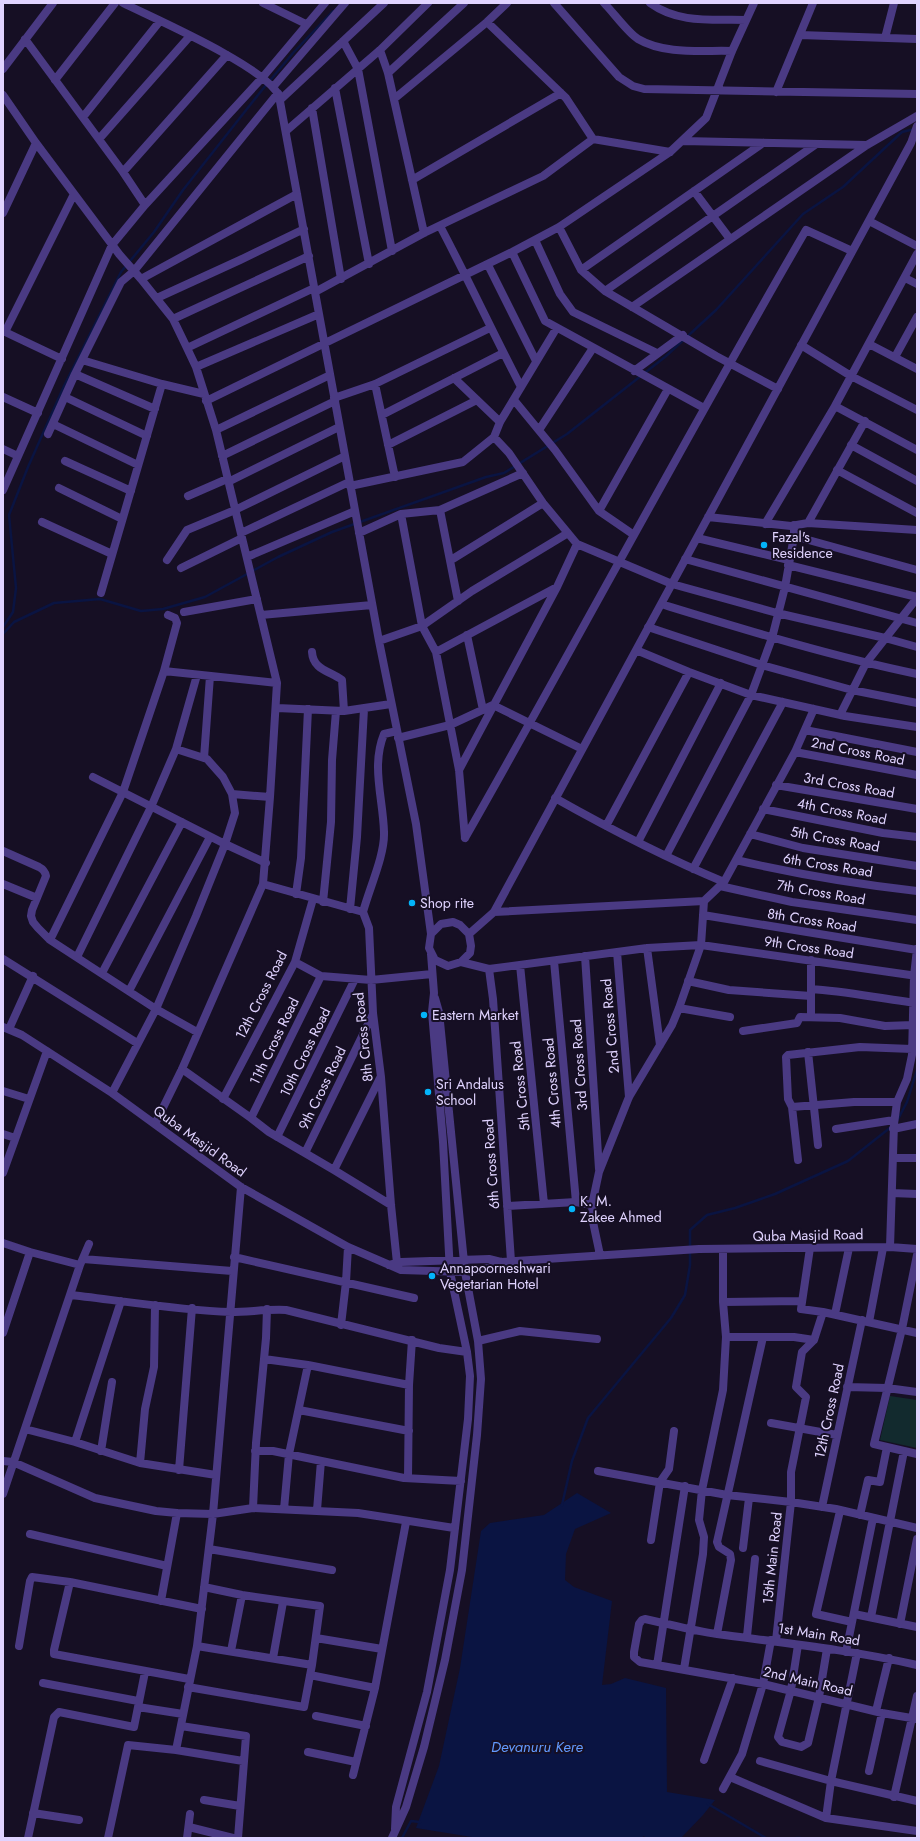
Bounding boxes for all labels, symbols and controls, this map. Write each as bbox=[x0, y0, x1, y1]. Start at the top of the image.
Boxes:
place label: Fazal's Residence bbox=[772, 527, 833, 563]
marker: Fazal's Residence bbox=[759, 540, 769, 550]
street label: 2nd Cross Road bbox=[809, 732, 907, 770]
street label: 3rd Cross Road bbox=[802, 767, 896, 803]
street label: 4th Cross Road bbox=[796, 793, 888, 829]
street label: 5th Cross Road bbox=[789, 821, 881, 857]
street label: 6th Cross Road bbox=[782, 848, 874, 882]
street label: 7th Cross Road bbox=[775, 874, 867, 910]
place label: Shop rite bbox=[420, 893, 474, 913]
marker: Shop rite bbox=[407, 898, 417, 908]
street label: 8th Cross Road bbox=[766, 903, 858, 937]
street label: 9th Cross Road bbox=[763, 931, 855, 963]
street label: 12th Cross Road bbox=[230, 947, 292, 1043]
street label: 2nd Cross Road bbox=[596, 978, 624, 1074]
street label: 8th Cross Road bbox=[348, 991, 378, 1083]
street label: 11th Cross Road bbox=[244, 994, 304, 1088]
street label: 10th Cross Road bbox=[275, 1004, 335, 1100]
place label: Eastern Market bbox=[432, 1005, 519, 1025]
marker: Eastern Market bbox=[419, 1010, 429, 1020]
street label: 3rd Cross Road bbox=[566, 1018, 592, 1112]
street label: 4th Cross Road bbox=[538, 1037, 566, 1129]
street label: 5th Cross Road bbox=[505, 1040, 535, 1132]
street label: 9th Cross Road bbox=[293, 1043, 351, 1133]
place label: Sri Andalus School bbox=[436, 1074, 504, 1110]
marker: Sri Andalus School bbox=[423, 1087, 433, 1097]
street label: Quba Masjid Road bbox=[149, 1100, 251, 1182]
street label: 6th Cross Road bbox=[478, 1118, 504, 1210]
place label: K. M. Zakee Ahmed bbox=[580, 1191, 662, 1227]
marker: K. M. Zakee Ahmed bbox=[567, 1204, 577, 1214]
street label: Quba Masjid Road bbox=[753, 1224, 863, 1246]
place label: Annapoorneshwari Vegetarian Hotel bbox=[440, 1258, 551, 1294]
marker: Annapoorneshwari Vegetarian Hotel bbox=[427, 1271, 437, 1281]
street label: 12th Cross Road bbox=[809, 1362, 849, 1460]
street label: 15th Main Road bbox=[757, 1511, 787, 1605]
street label: 1st Main Road bbox=[776, 1618, 862, 1650]
street label: 2nd Main Road bbox=[761, 1661, 855, 1701]
water label: Devanuru Kere bbox=[491, 1736, 583, 1758]

